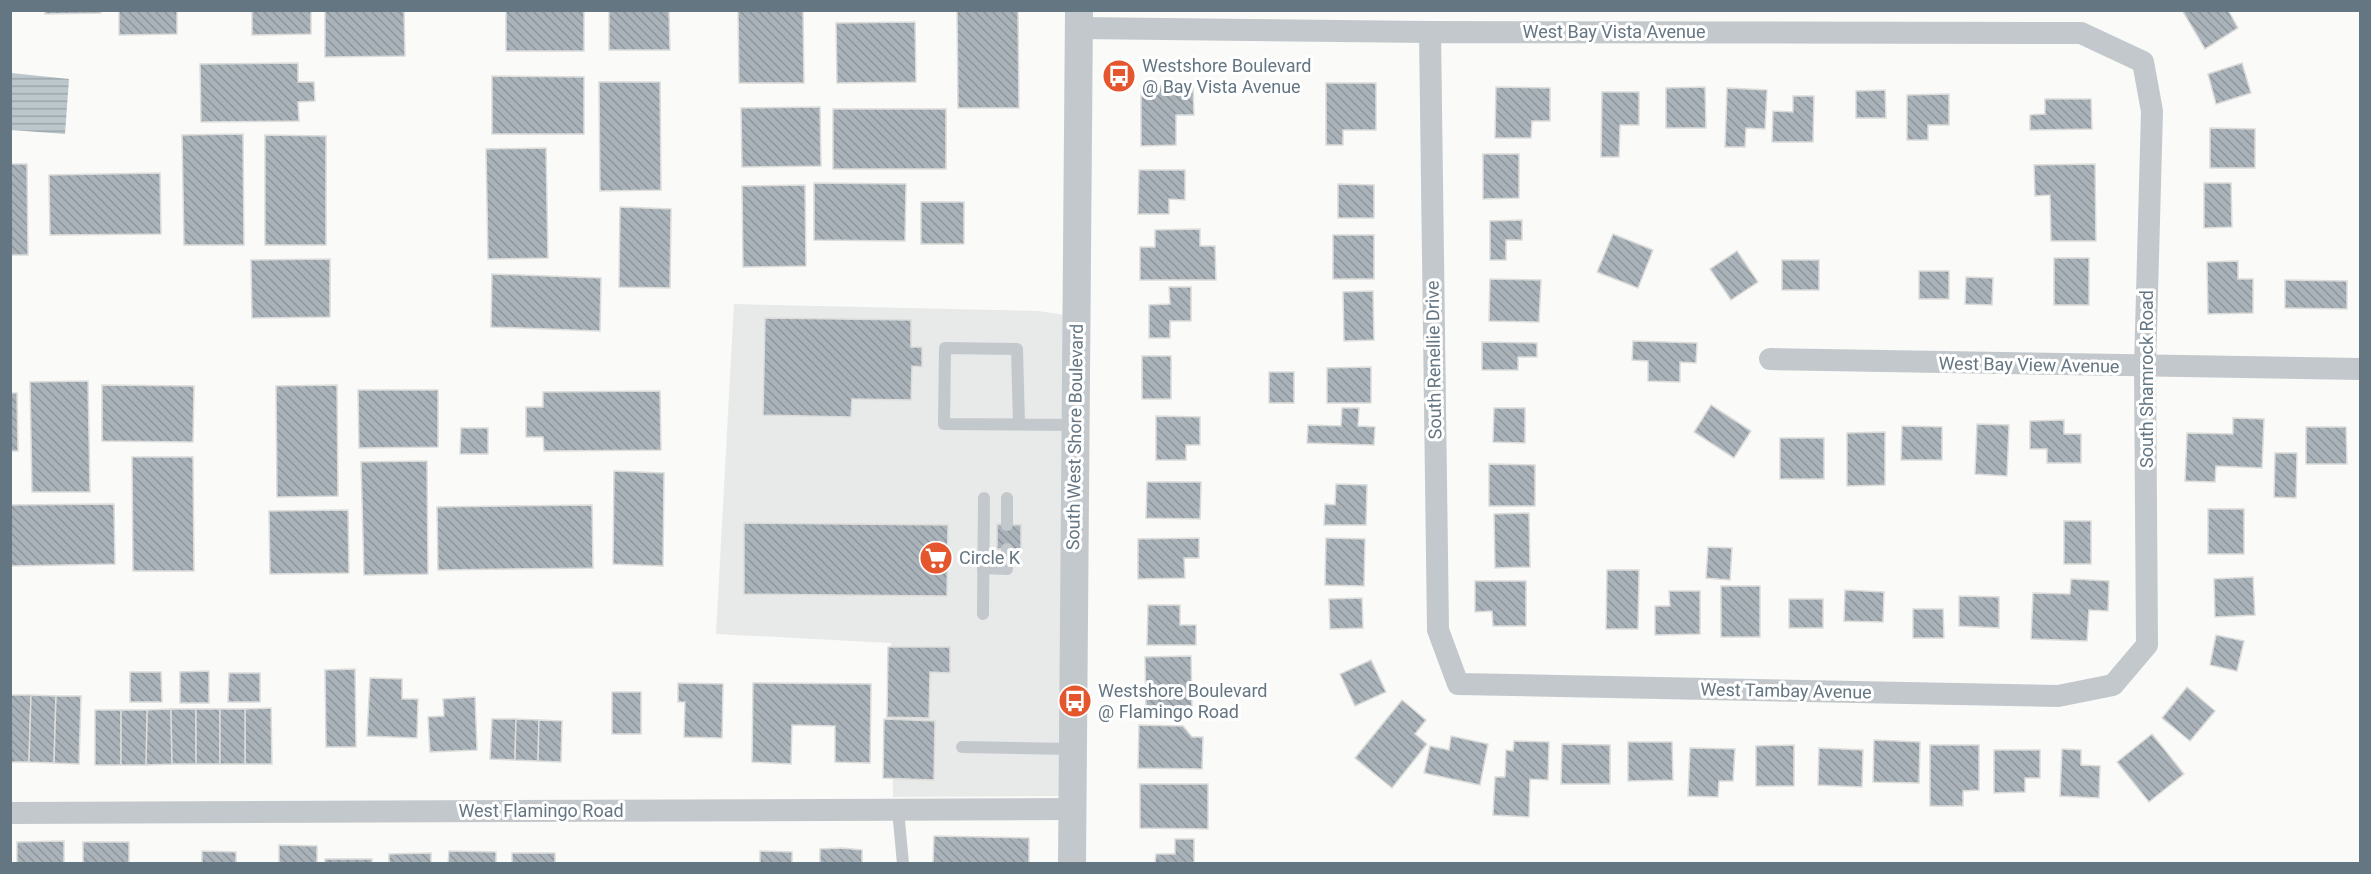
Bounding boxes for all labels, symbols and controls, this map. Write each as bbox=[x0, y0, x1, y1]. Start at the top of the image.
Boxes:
street label: West Bay Vista Avenue bbox=[1523, 21, 1705, 42]
place label: Westshore Boulevard @ Bay Vista Avenue bbox=[1142, 55, 1312, 97]
bus stop icon: Westshore Boulevard @ Bay Vista Avenue bbox=[1101, 58, 1137, 94]
street label: South Renellie Drive bbox=[1422, 280, 1445, 440]
street label: South Shamrock Road bbox=[2136, 290, 2157, 468]
street label: South West Shore Boulevard bbox=[1062, 324, 1087, 550]
street label: West Bay View Avenue bbox=[1938, 352, 2120, 377]
supermarket icon: Circle K bbox=[918, 540, 954, 576]
place label: Circle K bbox=[959, 547, 1021, 568]
street label: West Tambay Avenue bbox=[1700, 679, 1872, 702]
place label: Westshore Boulevard @ Flamingo Road bbox=[1098, 680, 1268, 722]
bus stop icon: Westshore Boulevard @ Flamingo Road bbox=[1057, 683, 1093, 719]
street label: West Flamingo Road bbox=[458, 800, 624, 821]

